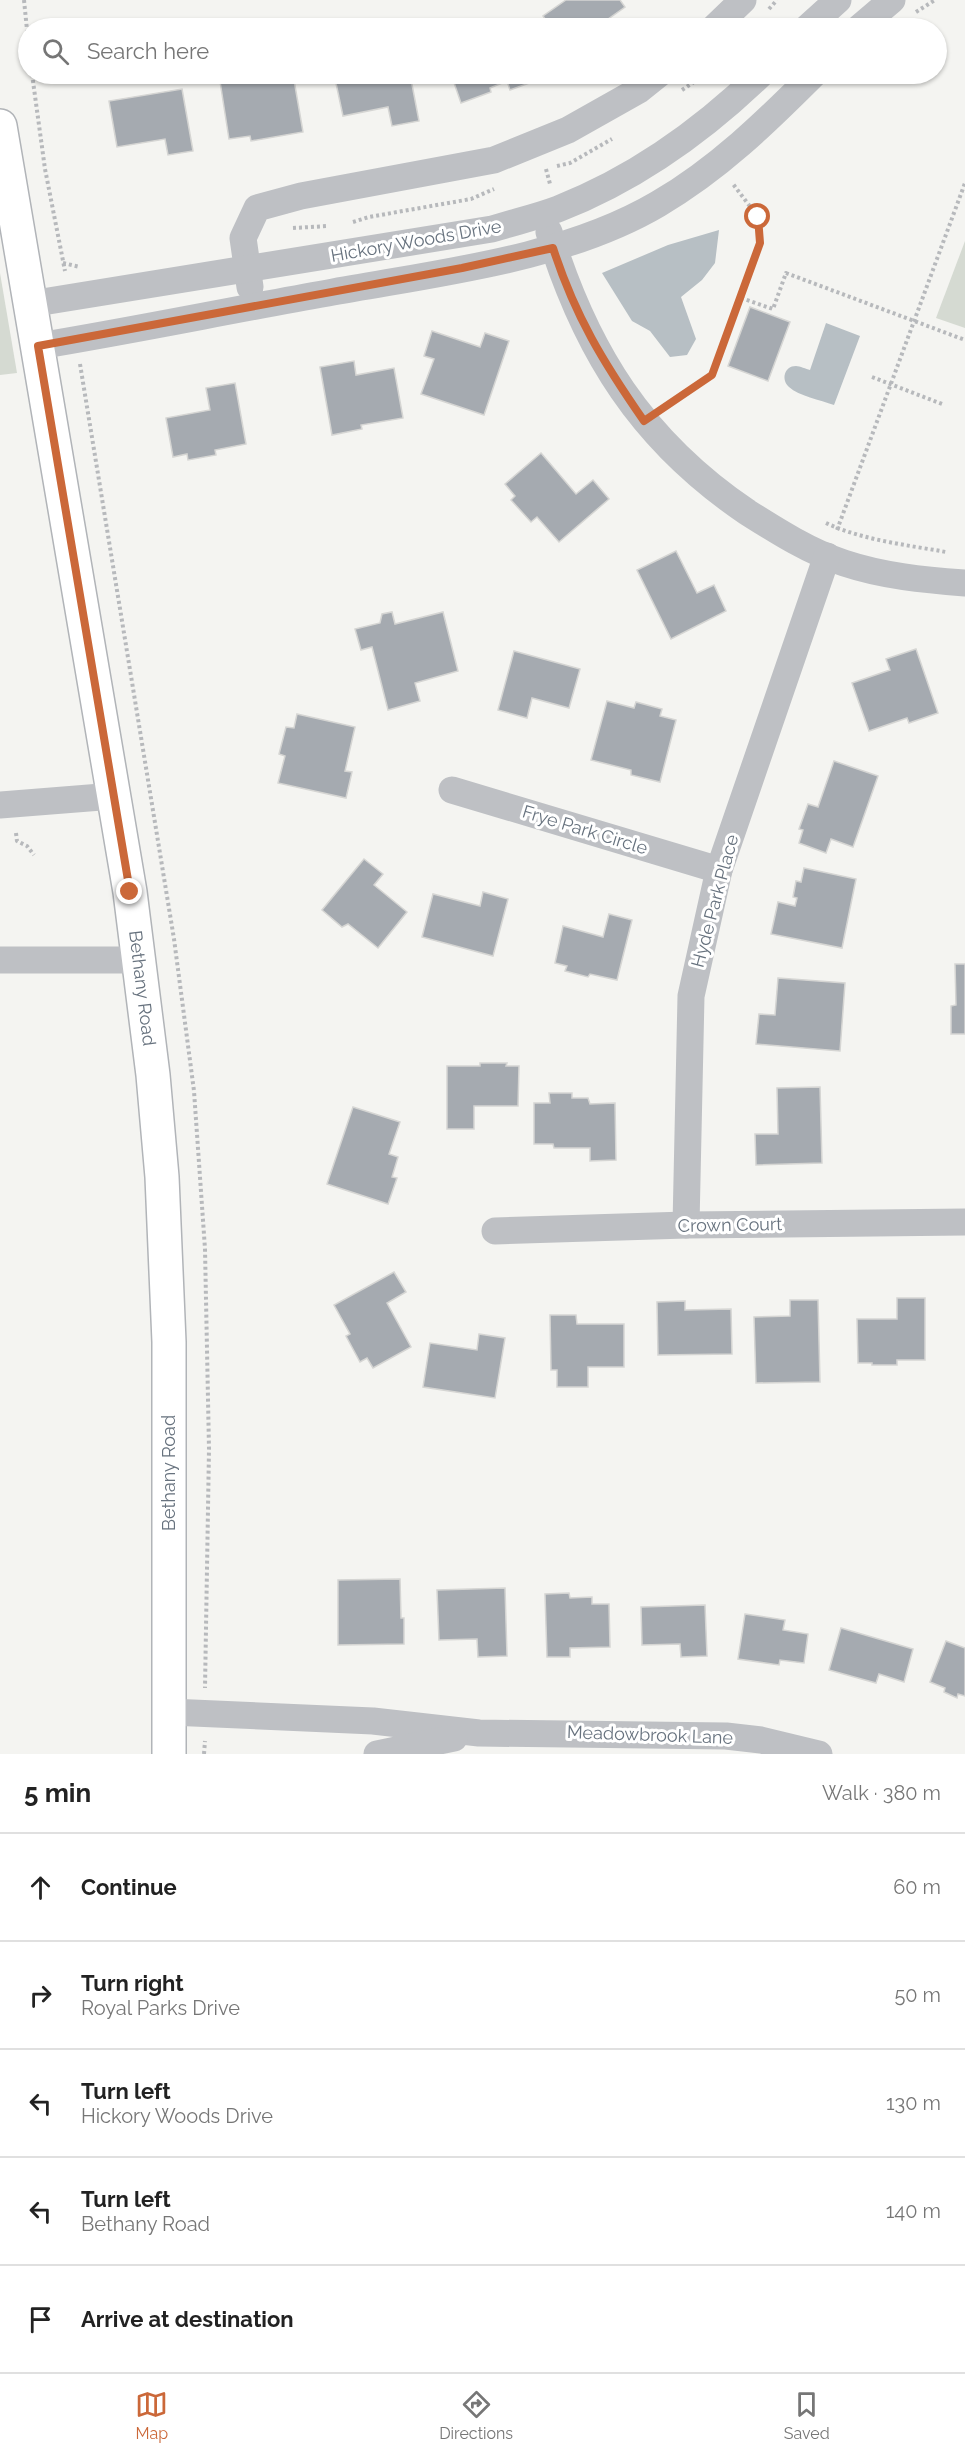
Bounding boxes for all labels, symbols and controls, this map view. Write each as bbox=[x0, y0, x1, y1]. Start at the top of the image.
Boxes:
search box bbox=[18, 18, 947, 84]
icon: search bbox=[39, 35, 72, 68]
text: Search here bbox=[87, 38, 209, 64]
route start bbox=[744, 203, 770, 229]
street label: Hickory Woods Drive bbox=[329, 215, 503, 266]
street label: Frye Park Circle bbox=[520, 801, 651, 859]
street label: Hyde Park Place bbox=[687, 832, 742, 970]
route end bbox=[116, 878, 142, 904]
street label: Bethany Road bbox=[125, 929, 160, 1047]
street label: Crown Court bbox=[678, 1213, 782, 1236]
street label: Bethany Road bbox=[158, 1415, 179, 1531]
street label: Meadowbrook Lane bbox=[567, 1721, 734, 1748]
text: 5 min bbox=[24, 1778, 91, 1808]
text: Walk · 380 m bbox=[822, 1781, 941, 1805]
icon: ahead bbox=[24, 1871, 57, 1904]
text: Continue bbox=[81, 1874, 177, 1900]
text: 60 m bbox=[893, 1875, 941, 1899]
text: Turn right bbox=[81, 1970, 184, 1996]
icon: right bbox=[24, 1979, 57, 2012]
text: 50 m bbox=[894, 1983, 941, 2007]
text: Royal Parks Drive bbox=[81, 1996, 240, 2020]
text: Turn left bbox=[81, 2078, 171, 2104]
icon: left bbox=[24, 2087, 57, 2120]
text: 130 m bbox=[886, 2091, 941, 2115]
text: Hickory Woods Drive bbox=[81, 2104, 273, 2128]
text: Turn left bbox=[81, 2186, 171, 2212]
icon: left bbox=[24, 2195, 57, 2228]
text: 140 m bbox=[886, 2199, 941, 2223]
text: Bethany Road bbox=[81, 2212, 210, 2236]
icon: arrive bbox=[24, 2303, 57, 2336]
text: Arrive at destination bbox=[81, 2306, 294, 2332]
tab: Map bbox=[135, 2388, 168, 2443]
tab: Directions bbox=[439, 2388, 513, 2443]
tab: Saved bbox=[784, 2388, 830, 2443]

